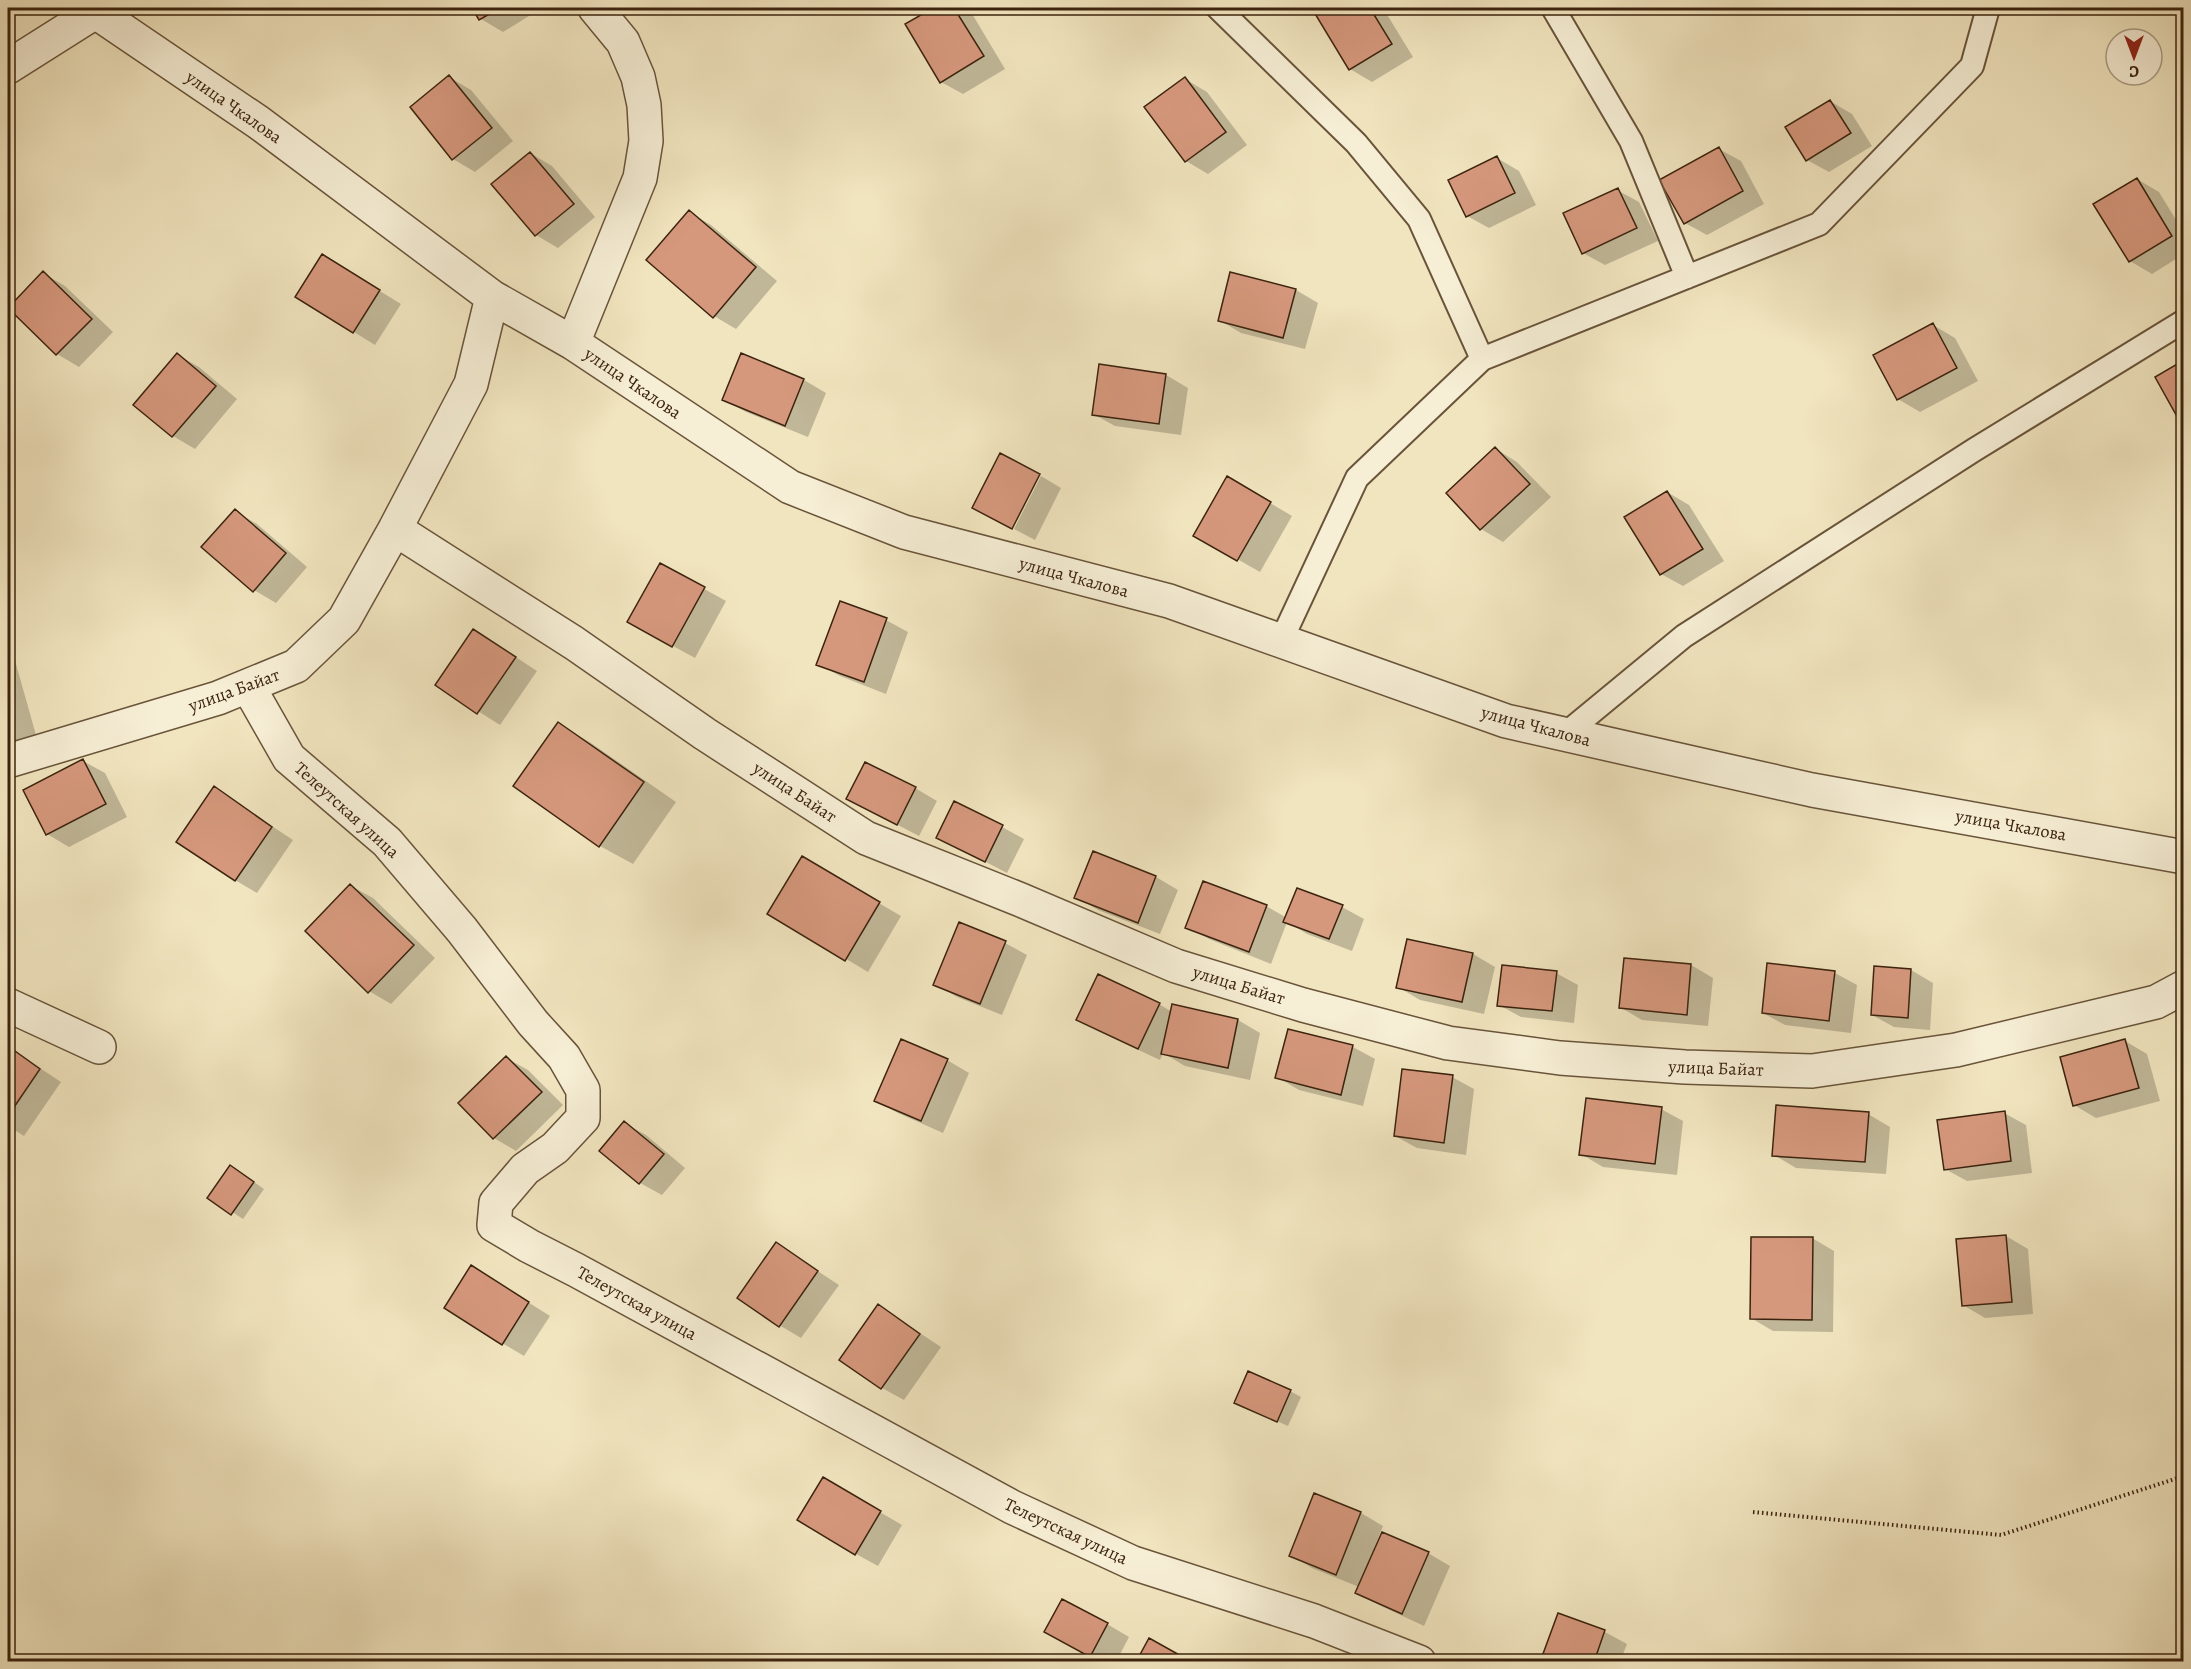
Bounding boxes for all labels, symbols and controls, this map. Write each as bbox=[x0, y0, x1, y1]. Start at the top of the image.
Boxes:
north arrow bbox=[2104, 27, 2164, 87]
text: С bbox=[2129, 60, 2139, 82]
street label: улица Чкалова bbox=[180, 64, 287, 149]
street label: улица Чкалова bbox=[579, 341, 687, 425]
street label: улица Чкалова bbox=[1016, 551, 1132, 603]
street label: улица Байат bbox=[184, 662, 283, 718]
street label: улица Чкалова bbox=[1478, 700, 1594, 752]
street label: улица Байат bbox=[748, 755, 842, 828]
street label: Телеутская улица bbox=[289, 756, 405, 864]
street label: улица Чкалова bbox=[1953, 803, 2069, 847]
street label: улица Байат bbox=[1189, 959, 1288, 1010]
street label: улица Байат bbox=[1667, 1054, 1764, 1082]
street label: Телеутская улица bbox=[573, 1260, 702, 1346]
street label: Телеутская улица bbox=[1000, 1492, 1132, 1570]

